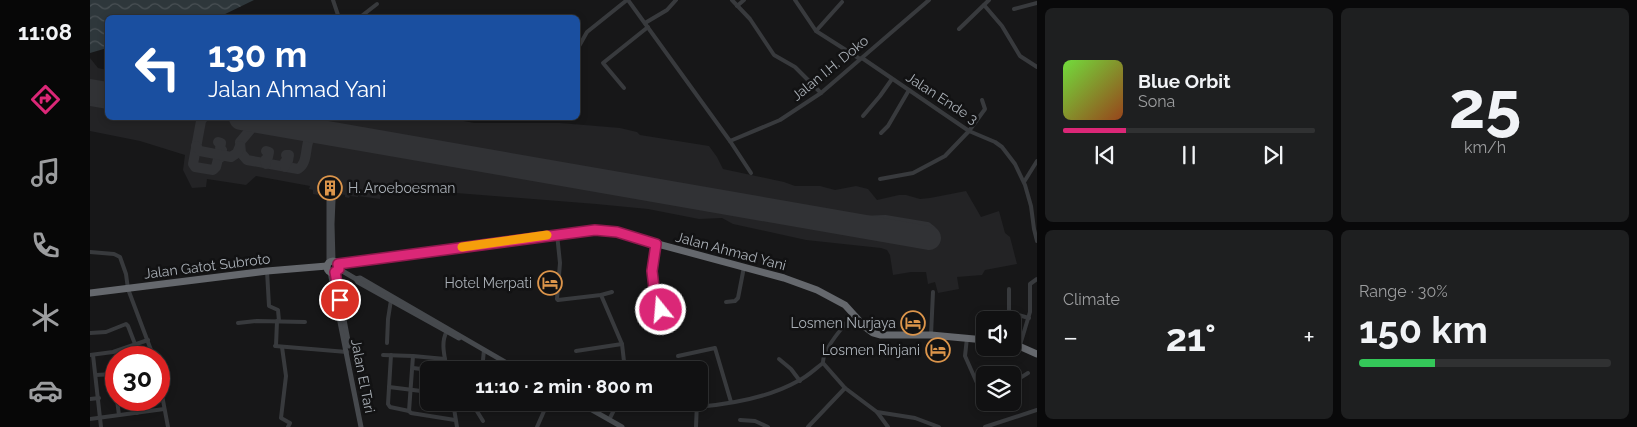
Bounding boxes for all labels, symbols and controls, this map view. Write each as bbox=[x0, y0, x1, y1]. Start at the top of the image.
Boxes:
text: 11:08 bbox=[18, 19, 72, 45]
street label: Jalan I.H. Doko bbox=[789, 32, 871, 104]
text: 130 m bbox=[208, 34, 307, 75]
icon: left bbox=[125, 35, 190, 100]
text: 25 bbox=[1449, 67, 1521, 143]
street label: Jalan Ende 3 bbox=[903, 69, 981, 127]
text: Blue Orbit bbox=[1138, 70, 1230, 92]
text: Jalan Ahmad Yani bbox=[208, 76, 387, 102]
icon: directions bbox=[28, 82, 63, 117]
text: Sona bbox=[1138, 92, 1175, 111]
text: km/h bbox=[1464, 138, 1506, 157]
icon: previous bbox=[1091, 141, 1119, 169]
icon: pause bbox=[1175, 141, 1203, 169]
icon: next bbox=[1259, 141, 1287, 169]
icon: music bbox=[28, 155, 63, 190]
building icon: H. Aroeboesman bbox=[317, 175, 343, 201]
place label: H. Aroeboesman bbox=[348, 180, 455, 196]
icon: phone bbox=[28, 228, 63, 263]
street label: Jalan Ahmad Yani bbox=[674, 229, 788, 273]
street label: Jalan Gatot Subroto bbox=[143, 250, 271, 282]
hotel icon: Hotel Merpati bbox=[537, 270, 563, 296]
place label: Hotel Merpati bbox=[445, 275, 532, 291]
pin bbox=[319, 279, 361, 321]
text: Range · 30% bbox=[1359, 282, 1448, 301]
position arrow bbox=[634, 283, 686, 335]
icon: arrive bbox=[326, 286, 354, 314]
text: Climate bbox=[1063, 290, 1120, 309]
icon: climate bbox=[28, 300, 63, 335]
text: 150 km bbox=[1359, 307, 1488, 352]
hotel icon: Losmen Nurjaya bbox=[900, 310, 926, 336]
map controls bbox=[976, 311, 1021, 411]
button: sound bbox=[976, 311, 1021, 356]
place label: Losmen Nurjaya bbox=[790, 315, 896, 331]
text: 21° bbox=[1166, 315, 1216, 360]
text: − bbox=[1063, 321, 1078, 354]
text: + bbox=[1303, 321, 1315, 354]
hotel icon: Losmen Rinjani bbox=[925, 337, 951, 363]
street label: Jalan El Tari bbox=[348, 338, 378, 414]
place label: Losmen Rinjani bbox=[822, 342, 920, 358]
speed limit sign: 30 bbox=[105, 346, 170, 411]
button: layers bbox=[976, 366, 1021, 411]
icon: car bbox=[28, 373, 63, 408]
text: 11:10 · 2 min · 800 m bbox=[475, 375, 653, 397]

